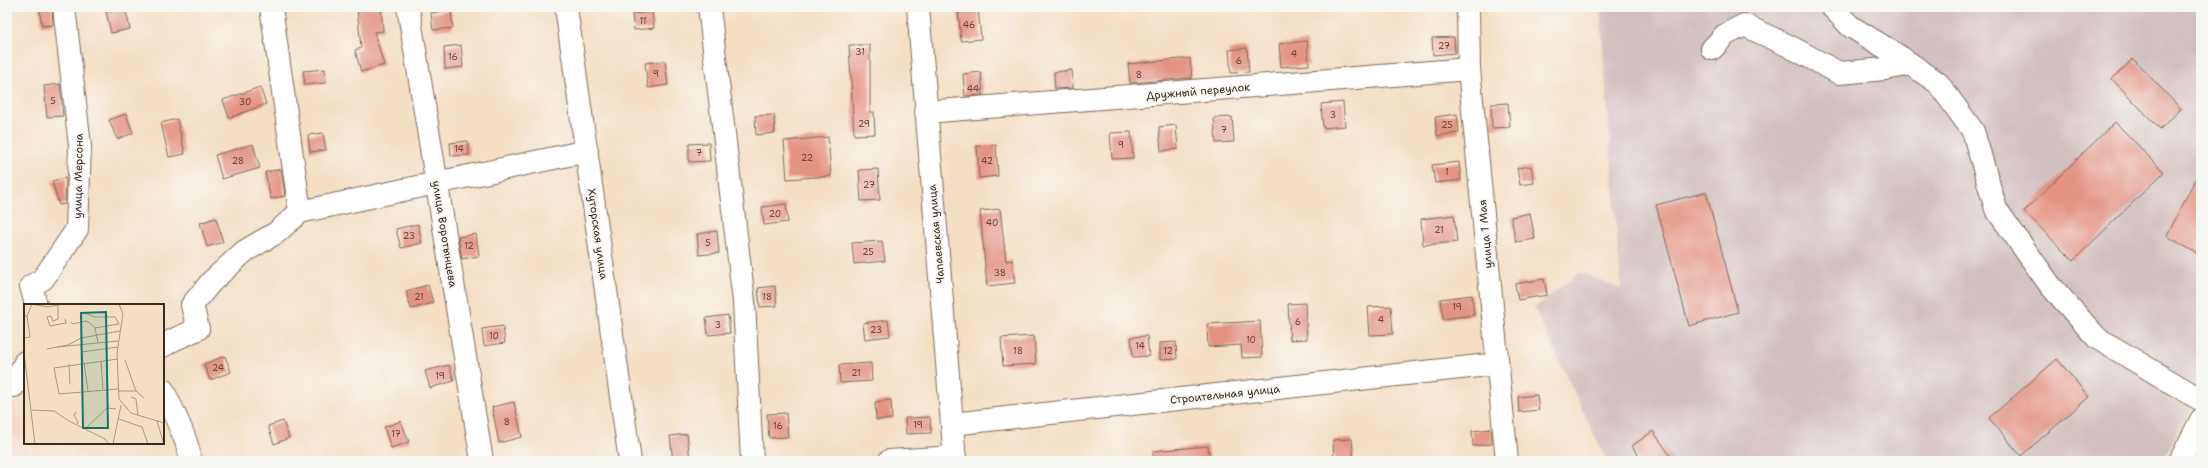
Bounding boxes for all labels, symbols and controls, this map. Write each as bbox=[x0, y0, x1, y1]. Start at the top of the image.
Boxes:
house number: 11 bbox=[639, 15, 647, 27]
house number: 46 bbox=[963, 19, 975, 31]
house number: 27 bbox=[1438, 40, 1450, 52]
house number: 31 bbox=[855, 46, 865, 58]
house number: 4 bbox=[1291, 48, 1297, 60]
house number: 16 bbox=[448, 51, 458, 63]
house number: 6 bbox=[1236, 55, 1242, 67]
house number: 9 bbox=[653, 68, 659, 80]
house number: 8 bbox=[1136, 69, 1142, 81]
street label: Дружный переулок bbox=[1146, 79, 1251, 104]
house number: 44 bbox=[967, 83, 979, 95]
house number: 5 bbox=[50, 95, 56, 107]
house number: 30 bbox=[239, 96, 251, 108]
house number: 3 bbox=[1330, 109, 1336, 121]
house number: 29 bbox=[858, 118, 870, 130]
house number: 25 bbox=[1441, 119, 1453, 131]
house number: 7 bbox=[1221, 124, 1227, 136]
street label: улица Мерсона bbox=[70, 133, 87, 219]
house number: 9 bbox=[1118, 139, 1124, 151]
house number: 14 bbox=[454, 143, 464, 155]
house number: 7 bbox=[696, 147, 702, 159]
house number: 22 bbox=[801, 152, 813, 164]
house number: 28 bbox=[232, 155, 244, 167]
house number: 42 bbox=[981, 155, 993, 167]
house number: 1 bbox=[1445, 166, 1449, 178]
street label: улица Воротынцева bbox=[429, 179, 460, 289]
house number: 27 bbox=[863, 179, 875, 191]
street label: Чапаевская улица bbox=[925, 184, 948, 284]
street label: Хуторская улица bbox=[584, 188, 611, 281]
street label: улица 1 Мая bbox=[1475, 199, 1496, 269]
house number: 20 bbox=[769, 208, 781, 220]
house number: 40 bbox=[986, 217, 998, 229]
house number: 21 bbox=[1434, 224, 1444, 236]
house number: 23 bbox=[403, 230, 415, 242]
house number: 5 bbox=[705, 237, 711, 249]
house number: 12 bbox=[464, 240, 474, 252]
house number: 25 bbox=[862, 246, 874, 258]
house number: 38 bbox=[994, 267, 1006, 279]
house number: 21 bbox=[414, 291, 424, 303]
house number: 18 bbox=[762, 291, 772, 303]
house number: 19 bbox=[1452, 301, 1462, 313]
inset map bbox=[24, 304, 164, 444]
house number: 4 bbox=[1378, 314, 1384, 326]
house number: 6 bbox=[1295, 316, 1301, 328]
house number: 3 bbox=[715, 319, 721, 331]
house number: 23 bbox=[870, 324, 882, 336]
house number: 10 bbox=[489, 330, 499, 342]
house number: 10 bbox=[1246, 334, 1256, 346]
house number: 14 bbox=[1135, 340, 1145, 352]
house number: 18 bbox=[1013, 345, 1023, 357]
house number: 12 bbox=[1163, 345, 1173, 357]
house number: 24 bbox=[212, 362, 224, 374]
house number: 21 bbox=[851, 367, 861, 379]
house number: 19 bbox=[435, 370, 445, 382]
street label: Строительная улица bbox=[1169, 381, 1281, 408]
house number: 8 bbox=[504, 416, 510, 428]
house number: 19 bbox=[913, 419, 923, 431]
house number: 16 bbox=[773, 420, 783, 432]
house number: 17 bbox=[391, 428, 401, 440]

